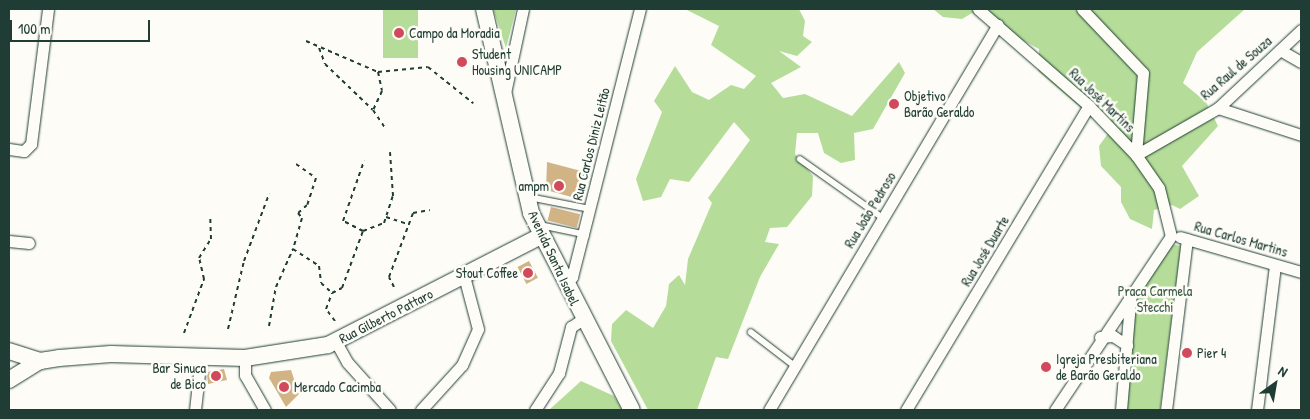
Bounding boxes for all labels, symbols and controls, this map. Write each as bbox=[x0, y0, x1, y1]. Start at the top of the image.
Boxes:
scale bar bbox=[12, 10, 152, 42]
text: 100 m bbox=[18, 18, 51, 39]
place label: Campo da Moradia bbox=[409, 25, 500, 41]
marker: Campo da Moradia bbox=[393, 27, 405, 39]
street label: Rua Raul de Souza bbox=[1197, 33, 1275, 103]
place label: Student Housing UNICAMP bbox=[472, 46, 562, 78]
marker: Student Housing UNICAMP bbox=[456, 56, 468, 68]
street label: Rua José Martins bbox=[1066, 65, 1138, 135]
street label: Rua Carlos Diniz Leitão bbox=[569, 86, 613, 202]
place label: Objetivo Barão Geraldo bbox=[904, 88, 974, 120]
marker: Objetivo Barão Geraldo bbox=[888, 98, 900, 110]
street label: Rua João Pedroso bbox=[841, 169, 899, 251]
place label: ampm bbox=[518, 178, 549, 194]
marker: ampm bbox=[553, 180, 565, 192]
street label: Avenida Santa Isabel bbox=[525, 208, 583, 308]
street label: Rua José Duarte bbox=[957, 213, 1013, 289]
street label: Rua Carlos Martins bbox=[1193, 218, 1289, 260]
place label: Stout Coffee bbox=[456, 265, 518, 281]
marker: Stout Coffee bbox=[522, 267, 534, 279]
park label: Praca Carmela Stecchi bbox=[1118, 283, 1192, 316]
street label: Rua Gilberto Pattaro bbox=[336, 285, 436, 347]
place label: Pier 4 bbox=[1197, 345, 1226, 361]
marker: Pier 4 bbox=[1181, 347, 1193, 359]
place label: Igreja Presbiteriana de Barão Geraldo bbox=[1056, 351, 1157, 384]
north arrow bbox=[1250, 359, 1300, 409]
place label: Bar Sinuca de Bico bbox=[152, 360, 206, 392]
marker: Igreja Presbiteriana de Barão Geraldo bbox=[1040, 361, 1052, 373]
text: N bbox=[1275, 361, 1291, 381]
marker: Bar Sinuca de Bico bbox=[210, 370, 222, 382]
place label: Mercado Cacimba bbox=[294, 379, 381, 395]
marker: Mercado Cacimba bbox=[278, 381, 290, 393]

